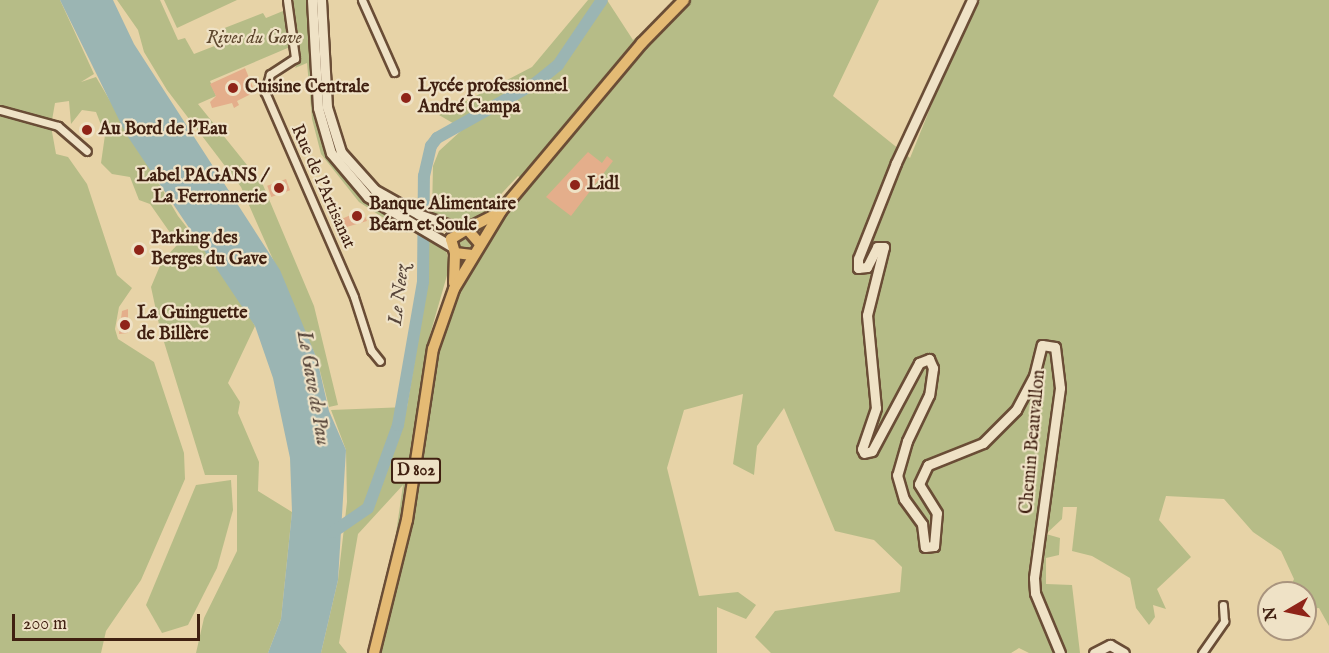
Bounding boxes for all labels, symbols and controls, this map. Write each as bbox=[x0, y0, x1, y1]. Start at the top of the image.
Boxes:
park label: Rives du Gave bbox=[206, 28, 302, 50]
place label: Cuisine Centrale bbox=[245, 77, 369, 99]
place label: Lycée professionnel André Campa bbox=[418, 77, 567, 119]
marker: Cuisine Centrale bbox=[226, 81, 240, 95]
marker: Lycée professionnel André Campa bbox=[399, 91, 413, 105]
place label: Au Bord de l'Eau bbox=[99, 119, 227, 141]
street label: Rue de l'Artisanat bbox=[285, 122, 359, 252]
marker: Au Bord de l'Eau bbox=[80, 123, 94, 137]
place label: Label PAGANS / La Ferronnerie bbox=[137, 167, 267, 210]
place label: Lidl bbox=[587, 174, 619, 196]
marker: Lidl bbox=[568, 178, 582, 192]
marker: Label PAGANS / La Ferronnerie bbox=[272, 181, 286, 195]
place label: Banque Alimentaire Béarn et Soule bbox=[369, 195, 516, 238]
marker: Banque Alimentaire Béarn et Soule bbox=[350, 209, 364, 223]
place label: Parking des Berges du Gave bbox=[151, 229, 267, 272]
marker: Parking des Berges du Gave bbox=[132, 243, 146, 257]
water label: Le Neez bbox=[383, 263, 415, 327]
place label: La Guinguette de Billère bbox=[137, 304, 248, 346]
marker: La Guinguette de Billère bbox=[118, 318, 132, 332]
water label: Le Gave de Pau bbox=[291, 329, 335, 447]
street label: Chemin Beauvallon bbox=[1017, 369, 1051, 515]
road number: D 802 bbox=[390, 458, 442, 484]
north arrow bbox=[1257, 581, 1317, 641]
scale bar bbox=[15, 602, 202, 640]
text: N bbox=[1260, 605, 1282, 622]
text: 200 m bbox=[23, 613, 67, 636]

